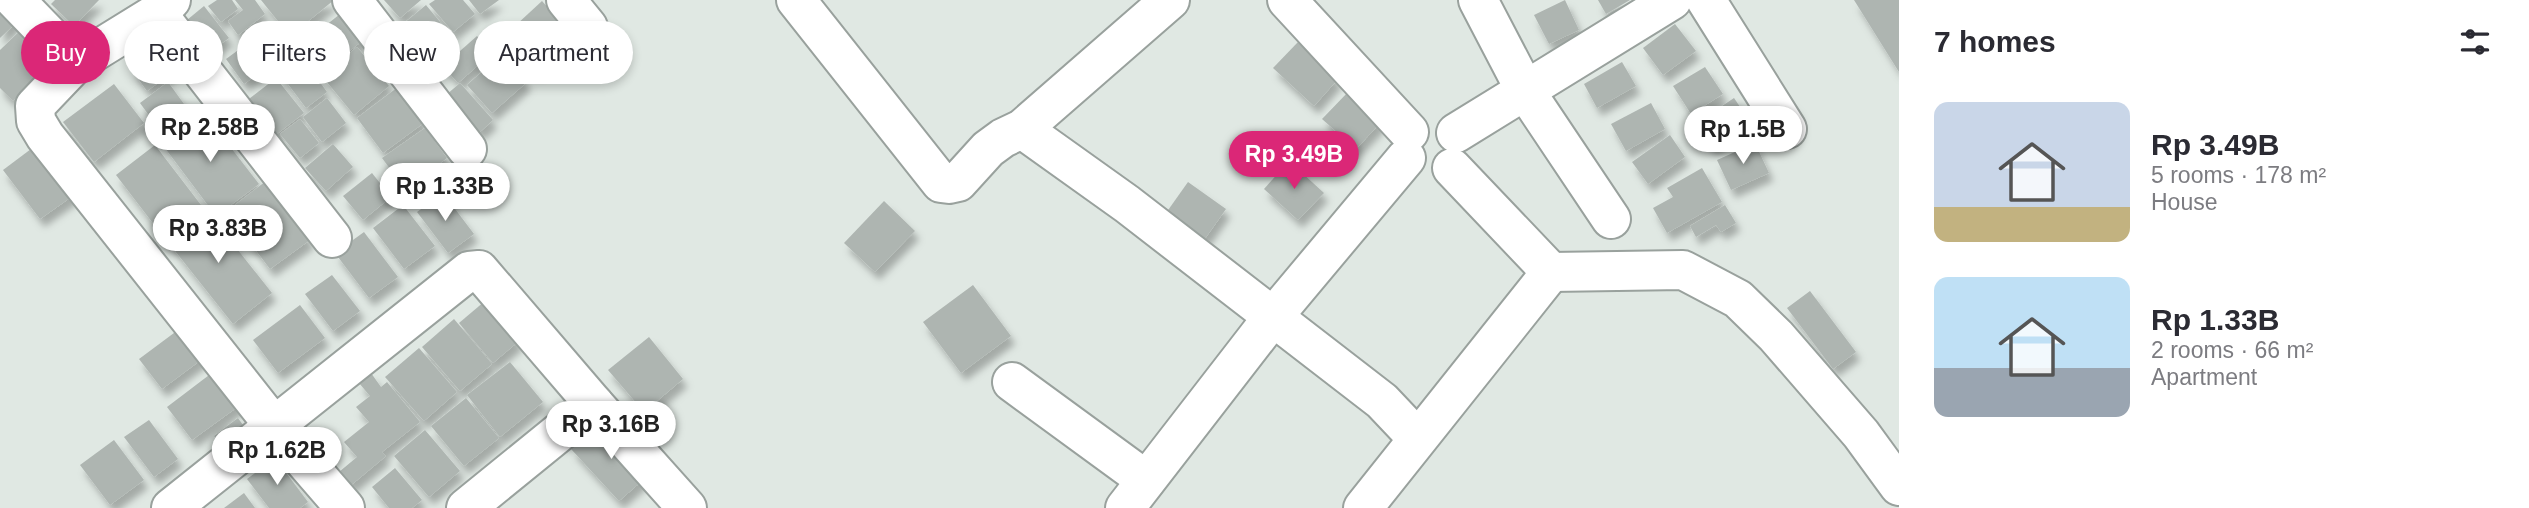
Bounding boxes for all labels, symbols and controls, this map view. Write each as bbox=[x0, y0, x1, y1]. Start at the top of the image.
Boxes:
chip: Buy bbox=[21, 21, 110, 84]
chip: Rent bbox=[124, 21, 223, 84]
chip: Filters bbox=[237, 21, 350, 84]
chip: New bbox=[364, 21, 460, 84]
chip: Apartment bbox=[474, 21, 633, 84]
icon: filters bbox=[2456, 23, 2494, 61]
text: 7 homes bbox=[1934, 25, 2056, 58]
pin: Rp 2.58B bbox=[138, 104, 282, 164]
pin: Rp 1.5B bbox=[1678, 106, 1808, 166]
text: Rp 2.58B bbox=[161, 114, 259, 140]
text: Rp 1.5B bbox=[1700, 116, 1786, 142]
text: Rp 3.49B bbox=[2151, 128, 2279, 161]
icon: home bbox=[1990, 130, 2074, 214]
pin: Rp 3.49B bbox=[1222, 132, 1366, 191]
text: Rp 3.49B bbox=[1245, 141, 1343, 167]
text: 5 rooms · 178 m² bbox=[2151, 162, 2326, 188]
pin: Rp 1.33B bbox=[373, 164, 517, 223]
text: Rp 1.33B bbox=[396, 173, 494, 199]
text: House bbox=[2151, 189, 2217, 215]
pin: Rp 3.83B bbox=[146, 205, 290, 265]
text: Rp 3.83B bbox=[169, 215, 267, 241]
text: Rp 1.33B bbox=[2151, 303, 2279, 336]
icon: home bbox=[1990, 305, 2074, 389]
text: 2 rooms · 66 m² bbox=[2151, 337, 2313, 363]
text: Apartment bbox=[2151, 364, 2257, 390]
pin: Rp 3.16B bbox=[539, 402, 683, 461]
text: Rp 3.16B bbox=[562, 411, 660, 437]
pin: Rp 1.62B bbox=[205, 428, 349, 487]
text: Rp 1.62B bbox=[228, 437, 326, 463]

